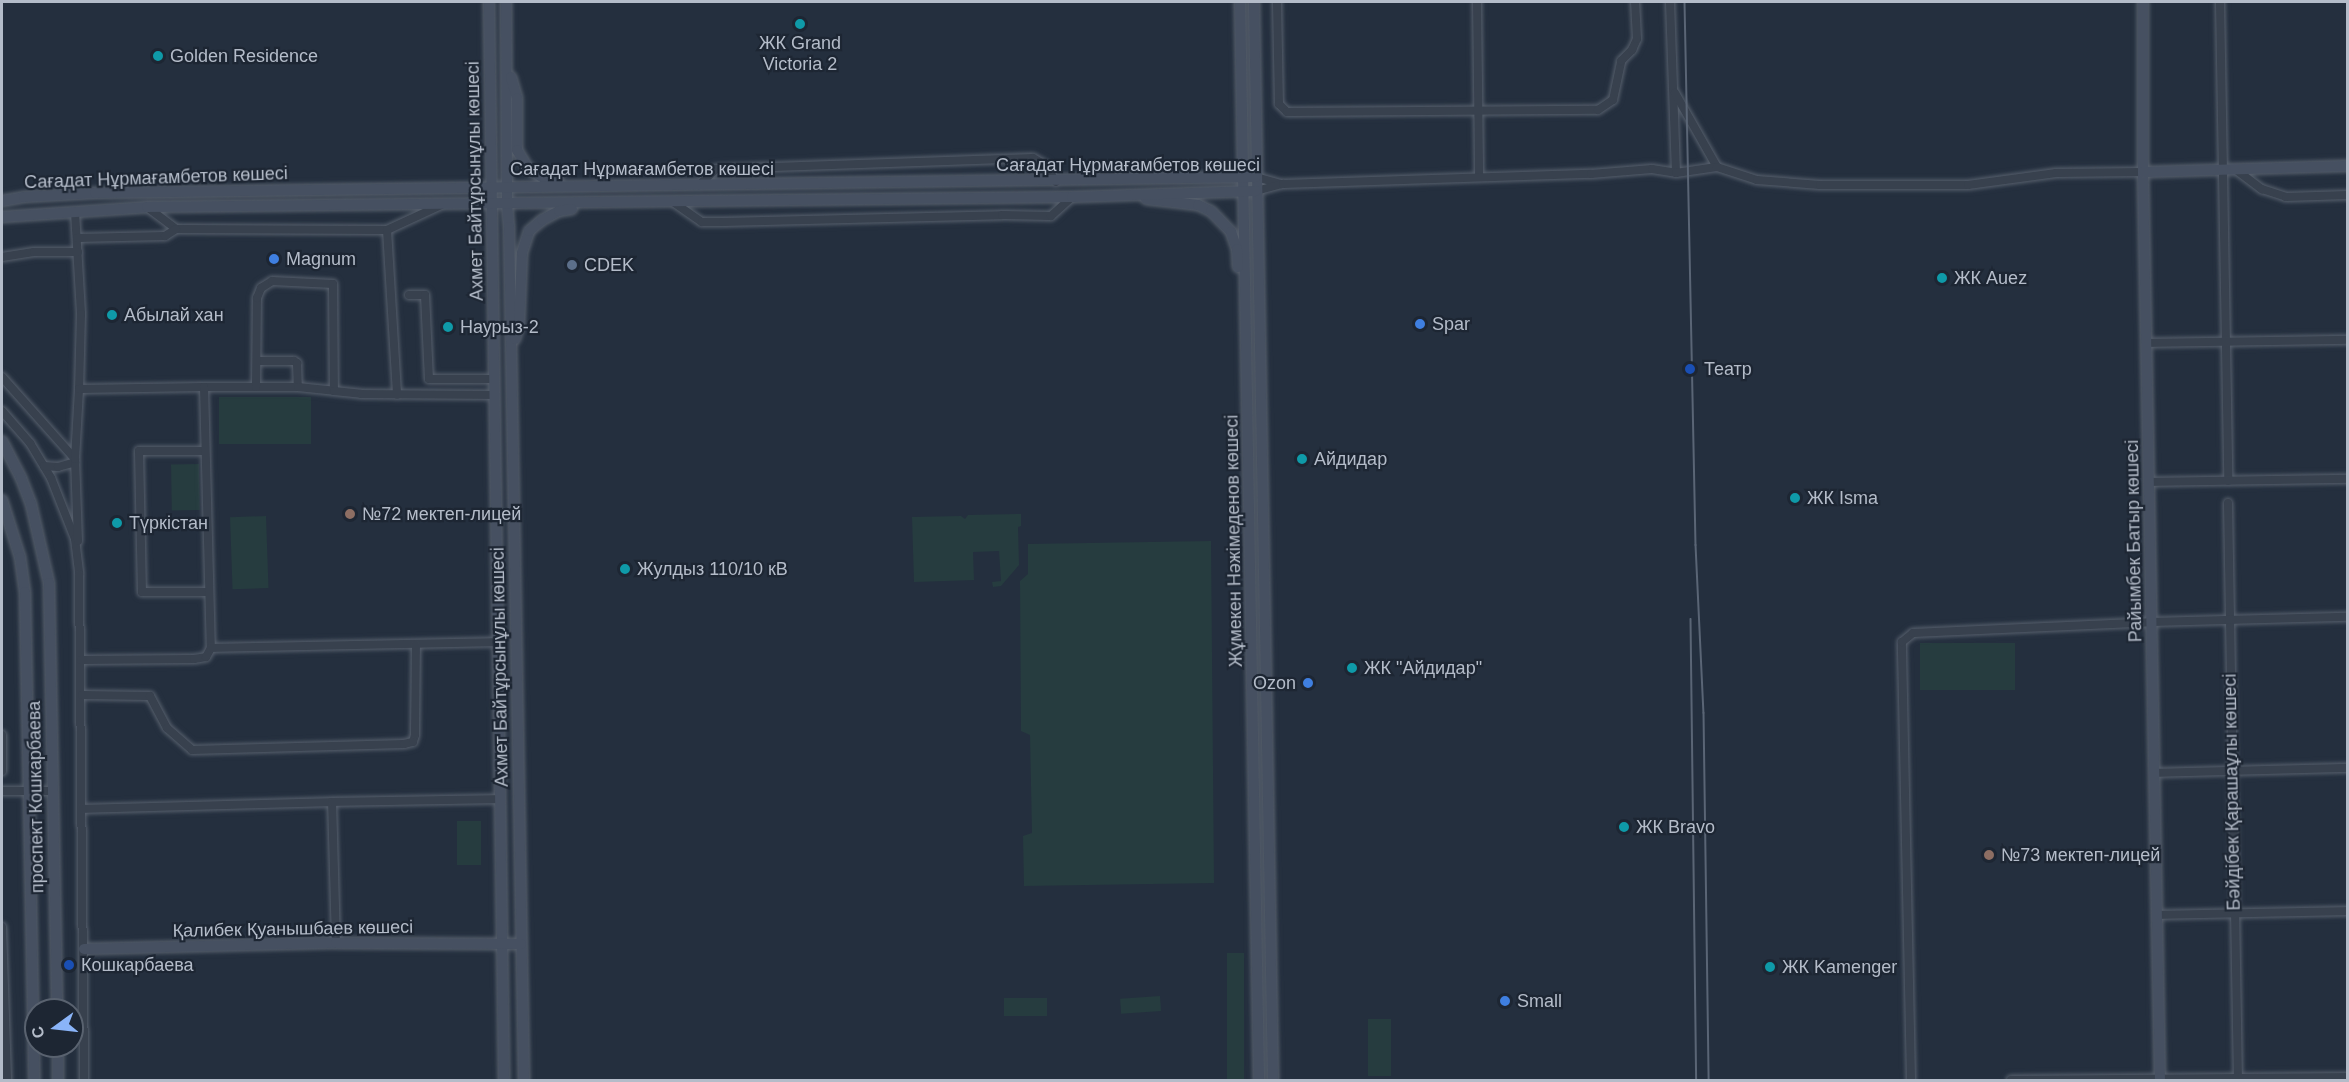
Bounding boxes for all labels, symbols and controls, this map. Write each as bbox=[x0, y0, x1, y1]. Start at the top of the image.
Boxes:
marker: ЖК Grand Victoria 2 bbox=[793, 17, 807, 31]
place label: ЖК Grand Victoria 2 bbox=[759, 33, 841, 76]
place label: Golden Residence bbox=[170, 45, 318, 67]
marker: Golden Residence bbox=[151, 49, 165, 63]
street label: Ахмет Байтұрсынұлы көшесі bbox=[462, 61, 488, 301]
street label: Сағадат Нұрмағамбетов көшесі bbox=[996, 154, 1260, 176]
street label: Сағадат Нұрмағамбетов көшесі bbox=[510, 158, 774, 180]
street label: Сағадат Нұрмағамбетов көшесі bbox=[24, 163, 288, 193]
place label: Magnum bbox=[286, 248, 356, 270]
marker: Magnum bbox=[267, 252, 281, 266]
place label: CDEK bbox=[584, 254, 634, 276]
marker: CDEK bbox=[565, 258, 579, 272]
place label: ЖК Auez bbox=[1954, 267, 2027, 289]
marker: ЖК Auez bbox=[1935, 271, 1949, 285]
place label: Абылай хан bbox=[124, 304, 224, 326]
marker: Абылай хан bbox=[105, 308, 119, 322]
place label: Spar bbox=[1432, 313, 1470, 335]
place label: Наурыз-2 bbox=[460, 316, 539, 338]
marker: Spar bbox=[1413, 317, 1427, 331]
marker: Наурыз-2 bbox=[441, 320, 455, 334]
place label: Театр bbox=[1704, 358, 1752, 380]
marker: Театр bbox=[1681, 360, 1699, 378]
street label: Жұмекен Нәжімеденов көшесі bbox=[1221, 415, 1247, 667]
street label: Райымбек Батыр көшесі bbox=[2121, 440, 2147, 642]
place label: Айдидар bbox=[1314, 448, 1387, 470]
marker: Айдидар bbox=[1295, 452, 1309, 466]
place label: ЖК Isma bbox=[1807, 487, 1878, 509]
marker: ЖК Isma bbox=[1788, 491, 1802, 505]
place label: №72 мектеп-лицей bbox=[362, 503, 521, 525]
marker: №72 мектеп-лицей bbox=[343, 507, 357, 521]
place label: Түркістан bbox=[129, 512, 208, 534]
marker: Түркістан bbox=[110, 516, 124, 530]
street label: Ахмет Байтұрсынұлы көшесі bbox=[487, 547, 513, 787]
place label: Жулдыз 110/10 кВ bbox=[637, 558, 788, 580]
marker: Жулдыз 110/10 кВ bbox=[618, 562, 632, 576]
place label: ЖК "Айдидар" bbox=[1364, 657, 1482, 679]
marker: ЖК "Айдидар" bbox=[1345, 661, 1359, 675]
place label: Ozon bbox=[1253, 672, 1296, 694]
street label: Бәйдібек Қарашаұлы көшесі bbox=[2219, 673, 2245, 911]
marker: Ozon bbox=[1301, 676, 1315, 690]
street label: проспект Кошкарбаева bbox=[24, 701, 48, 893]
place label: ЖК Bravo bbox=[1636, 816, 1715, 838]
marker: ЖК Bravo bbox=[1617, 820, 1631, 834]
place label: №73 мектеп-лицей bbox=[2001, 844, 2160, 866]
marker: №73 мектеп-лицей bbox=[1982, 848, 1996, 862]
street label: Қалибек Қуанышбаев көшесі bbox=[173, 916, 413, 942]
place label: Кошкарбаева bbox=[81, 954, 194, 976]
place label: ЖК Kamenger bbox=[1782, 956, 1897, 978]
marker: Кошкарбаева bbox=[62, 958, 76, 972]
marker: ЖК Kamenger bbox=[1763, 960, 1777, 974]
place label: Small bbox=[1517, 990, 1562, 1012]
marker: Small bbox=[1498, 994, 1512, 1008]
north arrow bbox=[24, 998, 84, 1058]
text: С bbox=[28, 1024, 48, 1040]

